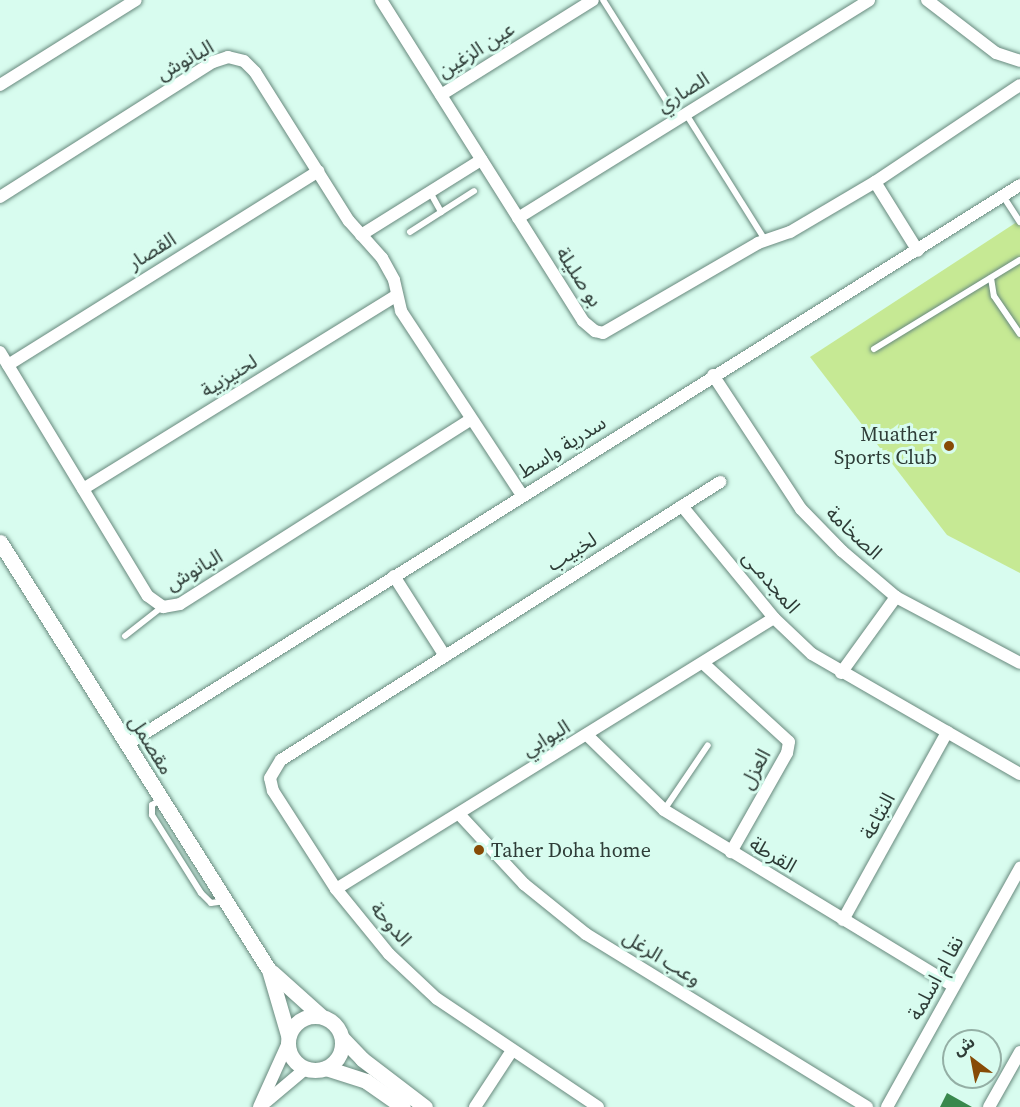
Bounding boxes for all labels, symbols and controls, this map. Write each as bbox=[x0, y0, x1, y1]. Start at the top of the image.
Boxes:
street label: عين الزغين bbox=[433, 17, 519, 83]
street label: البانوش bbox=[152, 35, 218, 85]
street label: الصاري bbox=[652, 67, 714, 117]
street label: القصار bbox=[124, 227, 180, 275]
street label: بو صليلة bbox=[551, 242, 607, 312]
street label: لحنيزبية bbox=[196, 349, 262, 403]
street label: سدرية واسط bbox=[513, 410, 611, 484]
place label: Muather Sports Club bbox=[834, 422, 937, 469]
marker: Muather Sports Club bbox=[942, 439, 956, 453]
street label: الصخامة bbox=[821, 501, 887, 565]
street label: لخبيب bbox=[543, 527, 601, 577]
street label: البانوش bbox=[161, 544, 227, 596]
street label: المجدمـى bbox=[737, 546, 805, 618]
street label: مقصمل bbox=[123, 711, 179, 779]
street label: اليوابي bbox=[518, 714, 574, 762]
street label: العزل bbox=[734, 745, 776, 793]
street label: النبّاعة bbox=[856, 789, 900, 843]
street label: القرطة bbox=[745, 832, 801, 878]
place label: Taher Doha home bbox=[491, 838, 651, 862]
marker: Taher Doha home bbox=[472, 843, 486, 857]
street label: الدوحة bbox=[365, 897, 417, 951]
street label: وعب الرغل bbox=[619, 925, 705, 991]
street label: نقا ام اسلمة bbox=[903, 932, 969, 1024]
north arrow bbox=[942, 1029, 1002, 1089]
text: ش bbox=[948, 1030, 979, 1061]

